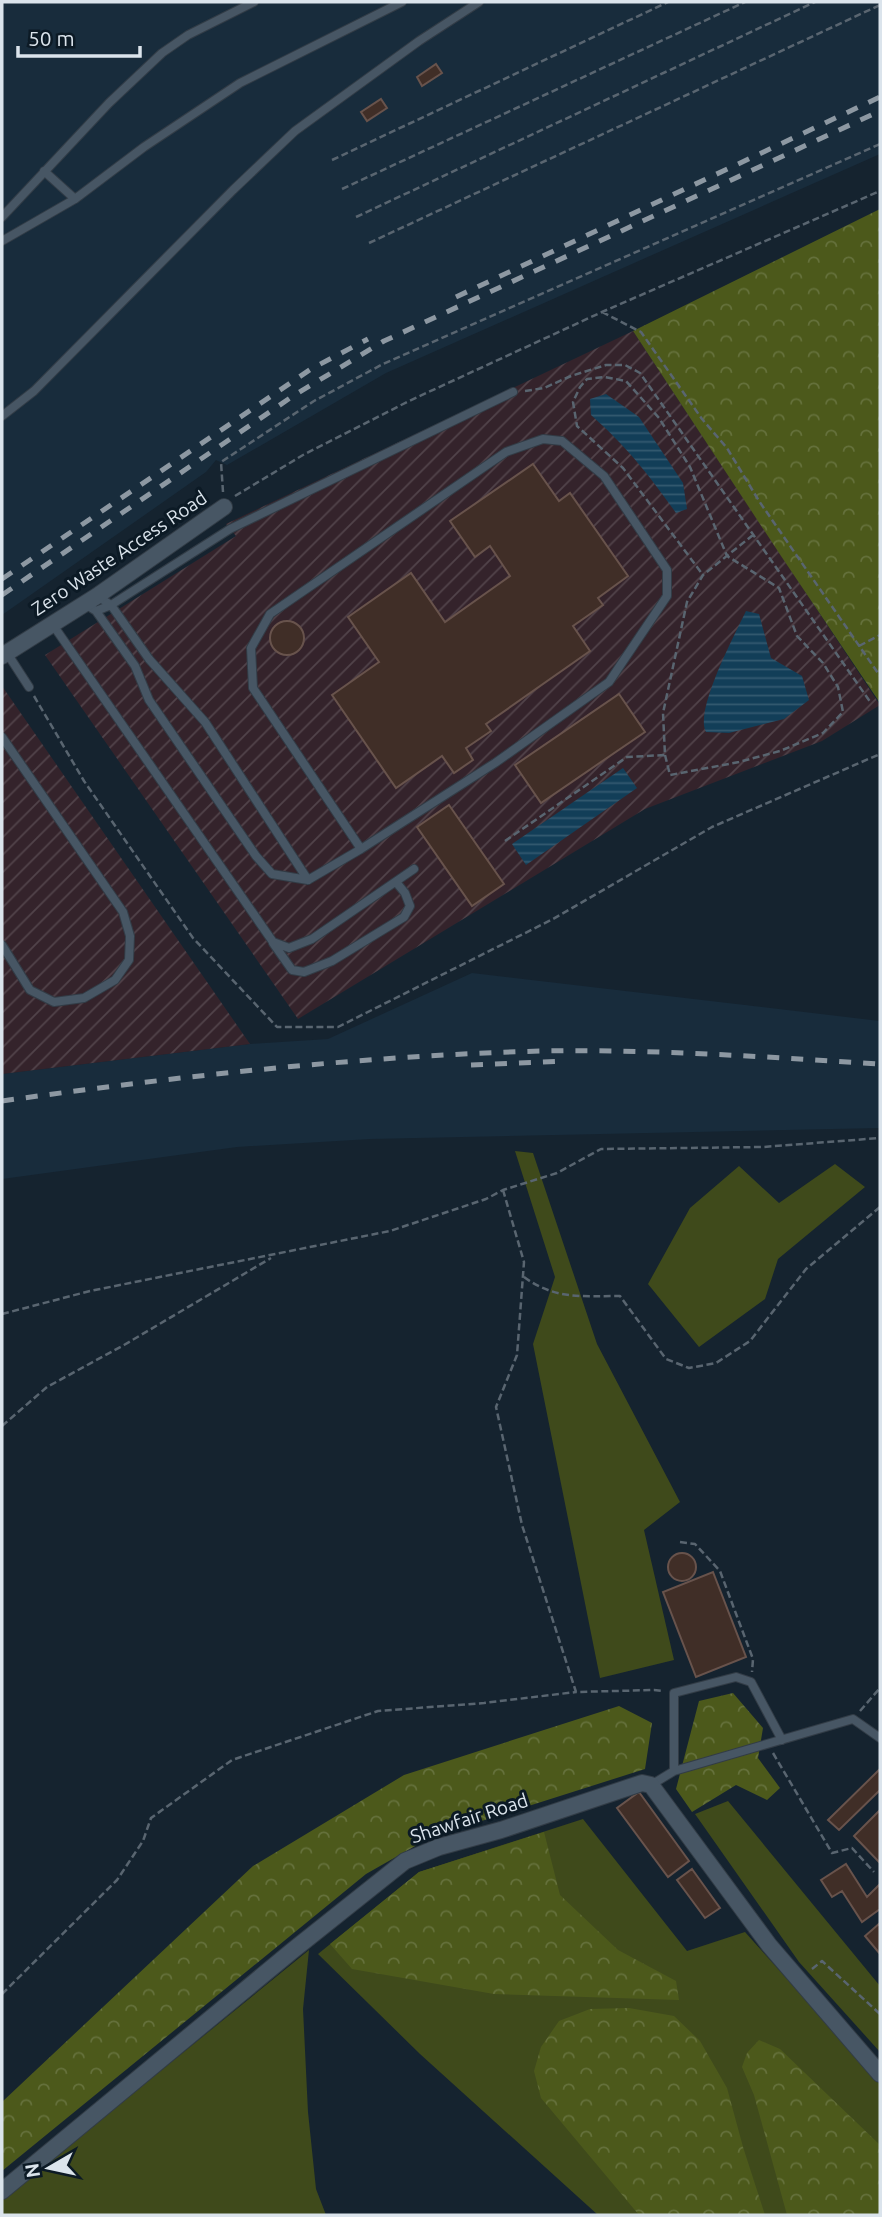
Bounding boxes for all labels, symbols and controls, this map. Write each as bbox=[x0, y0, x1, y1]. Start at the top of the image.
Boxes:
scale bar bbox=[18, 14, 140, 58]
text: 50 m bbox=[28, 26, 75, 50]
street label: Zero Waste Access Road bbox=[27, 486, 211, 620]
street label: Shawfair Road bbox=[407, 1789, 531, 1847]
north arrow bbox=[14, 2133, 84, 2203]
text: N bbox=[20, 2162, 44, 2179]

